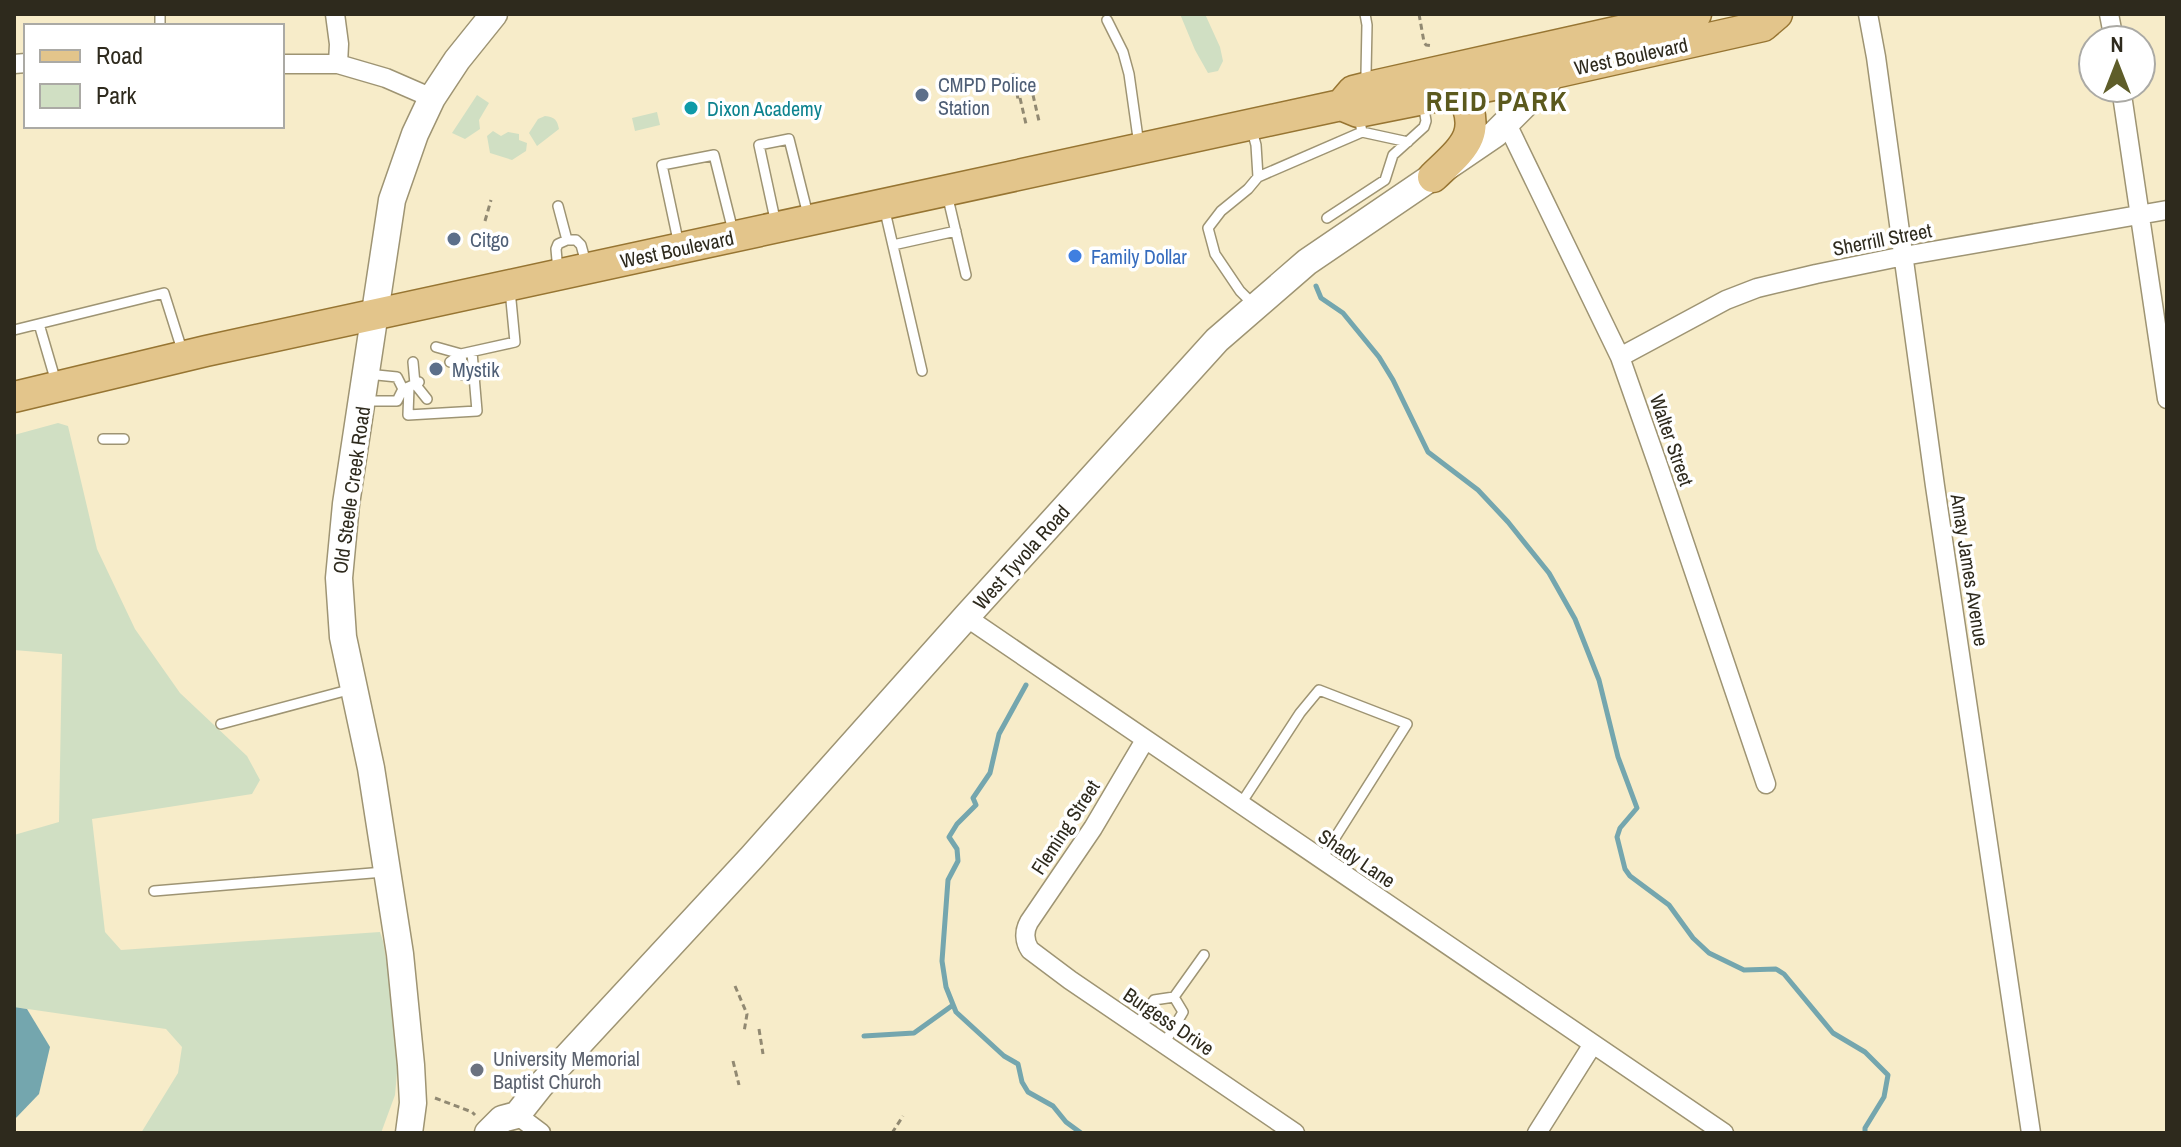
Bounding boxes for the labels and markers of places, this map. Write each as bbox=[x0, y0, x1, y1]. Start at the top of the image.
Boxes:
place label: CMPD Police Station bbox=[938, 71, 1036, 121]
marker: CMPD Police Station bbox=[913, 86, 931, 104]
place label: Dixon Academy bbox=[707, 95, 823, 122]
marker: Dixon Academy bbox=[682, 99, 700, 117]
place label: Citgo bbox=[470, 226, 509, 253]
marker: Citgo bbox=[445, 230, 463, 248]
place label: Family Dollar bbox=[1091, 243, 1187, 270]
marker: Family Dollar bbox=[1066, 247, 1084, 265]
place label: Mystik bbox=[452, 356, 500, 383]
marker: Mystik bbox=[427, 360, 445, 378]
place label: University Memorial Baptist Church bbox=[493, 1045, 640, 1095]
marker: University Memorial Baptist Church bbox=[468, 1061, 486, 1079]

